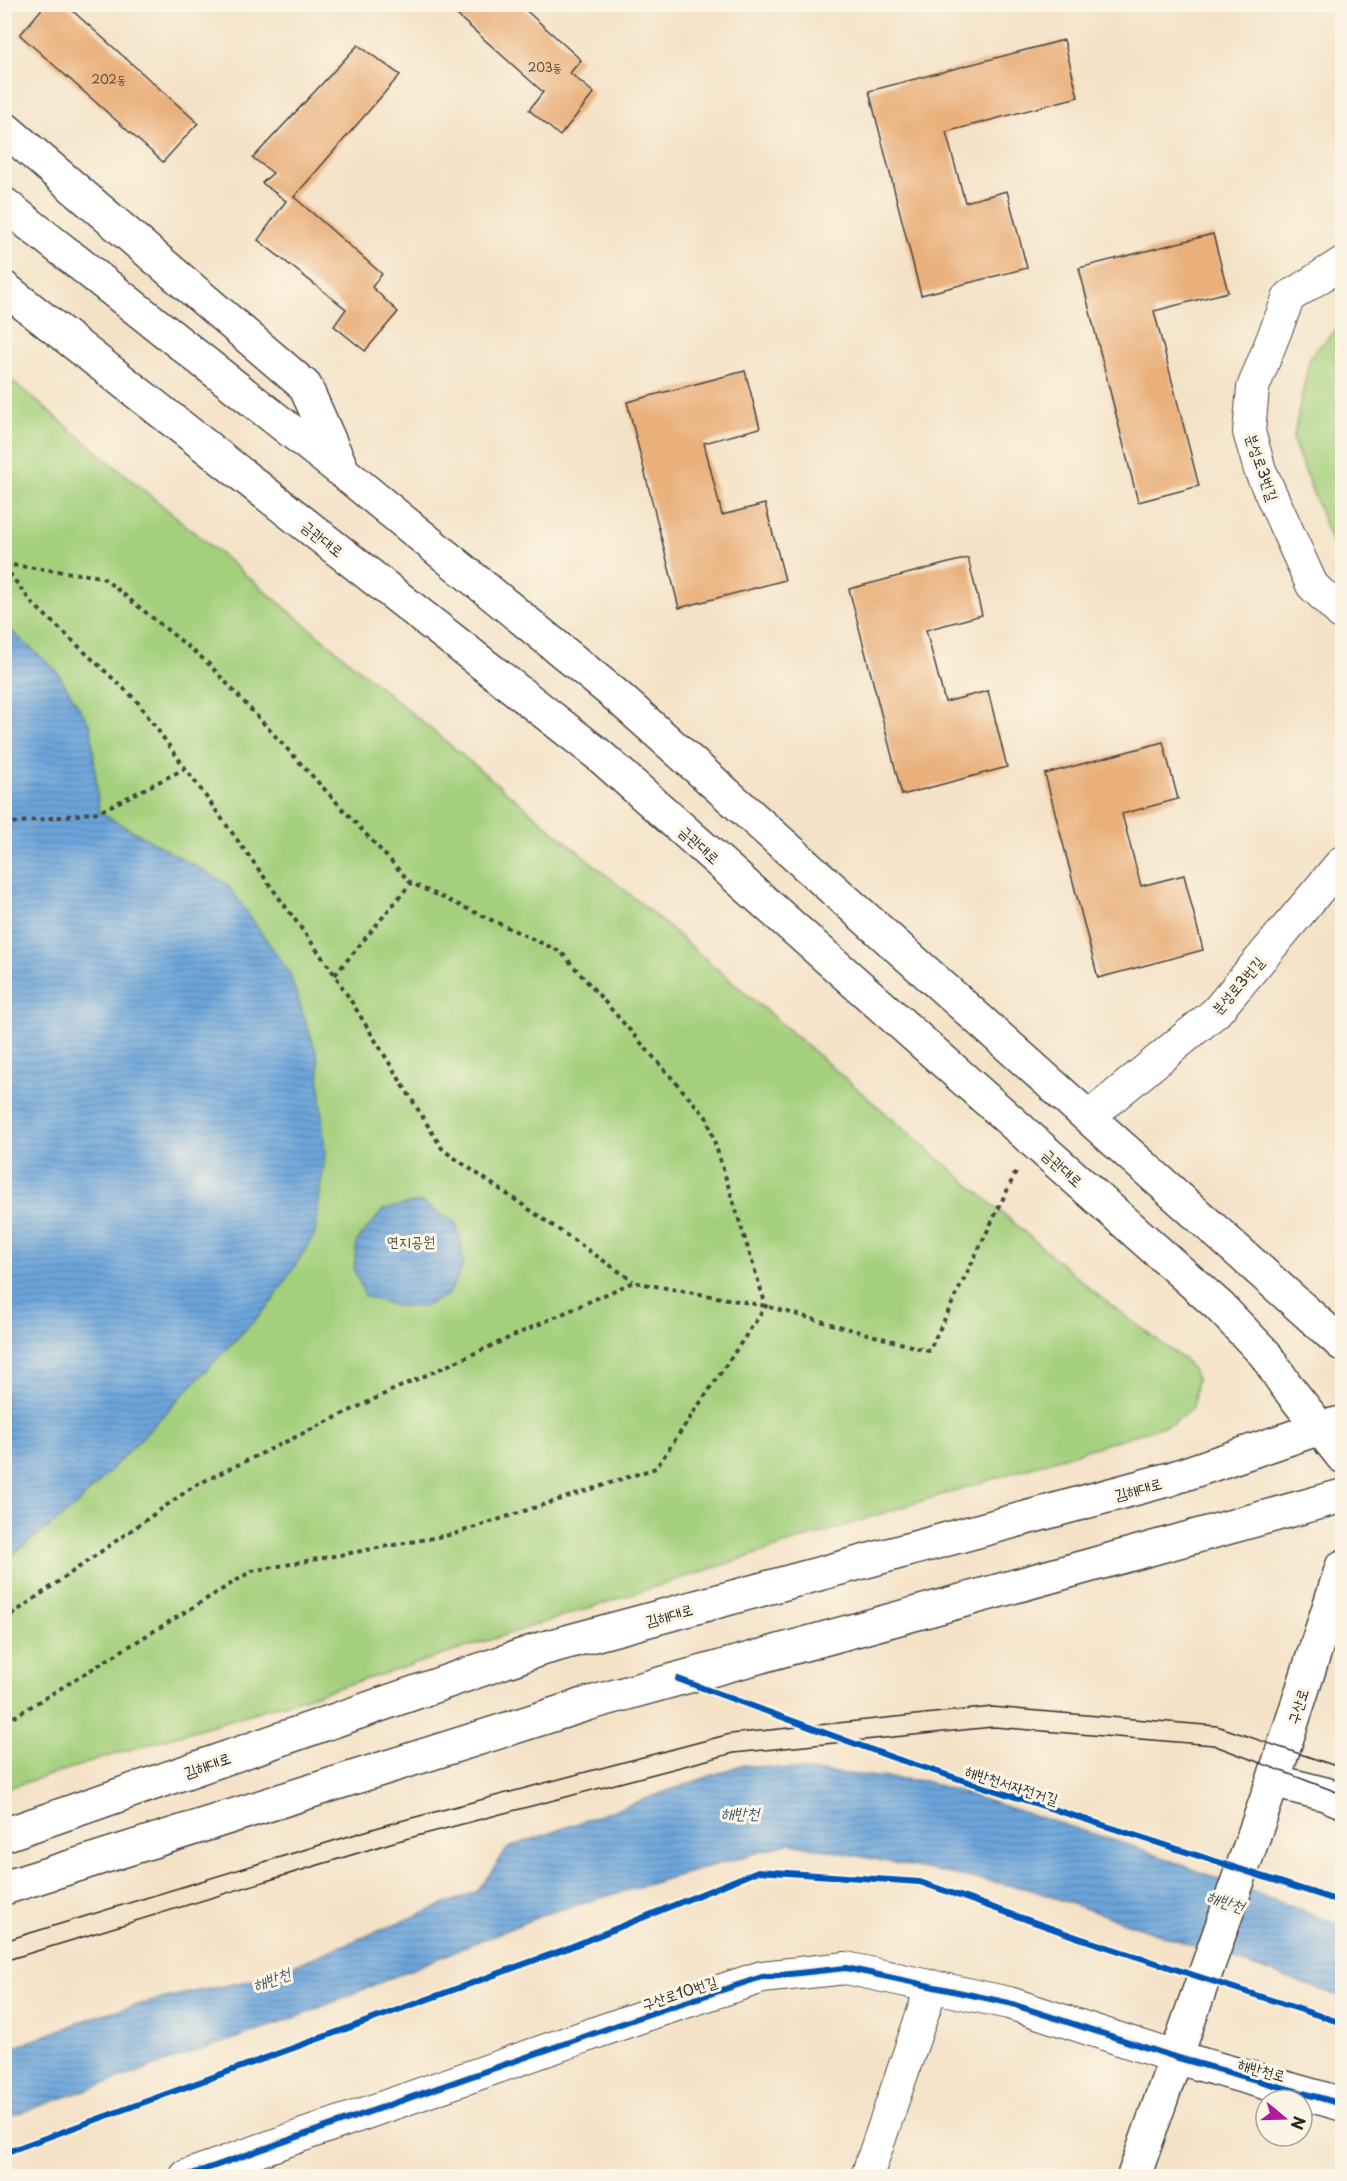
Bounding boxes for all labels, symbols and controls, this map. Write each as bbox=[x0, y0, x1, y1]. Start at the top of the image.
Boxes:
house number: 203동 bbox=[528, 58, 562, 76]
house number: 202동 bbox=[92, 70, 126, 88]
street label: 분성로3번길 bbox=[1241, 430, 1285, 504]
street label: 금관대로 bbox=[297, 514, 349, 562]
street label: 금관대로 bbox=[674, 819, 726, 869]
street label: 분성로3번길 bbox=[1205, 951, 1269, 1019]
street label: 금관대로 bbox=[1037, 1142, 1089, 1192]
park label: 연지공원 bbox=[387, 1229, 435, 1252]
street label: 김해대로 bbox=[1112, 1471, 1164, 1505]
street label: 김해대로 bbox=[643, 1597, 695, 1631]
street label: 구산로 bbox=[1280, 1685, 1314, 1727]
street label: 김해대로 bbox=[180, 1745, 234, 1783]
street label: 해반천서자전거길 bbox=[963, 1758, 1061, 1810]
water label: 해반천 bbox=[721, 1800, 761, 1824]
water label: 해반천 bbox=[1204, 1883, 1250, 1918]
water label: 해반천 bbox=[249, 1959, 295, 1996]
street label: 구산로10번길 bbox=[638, 1969, 720, 2015]
street label: 해반천로 bbox=[1236, 2051, 1288, 2087]
north arrow bbox=[1254, 2088, 1314, 2148]
text: N bbox=[1286, 2113, 1313, 2133]

